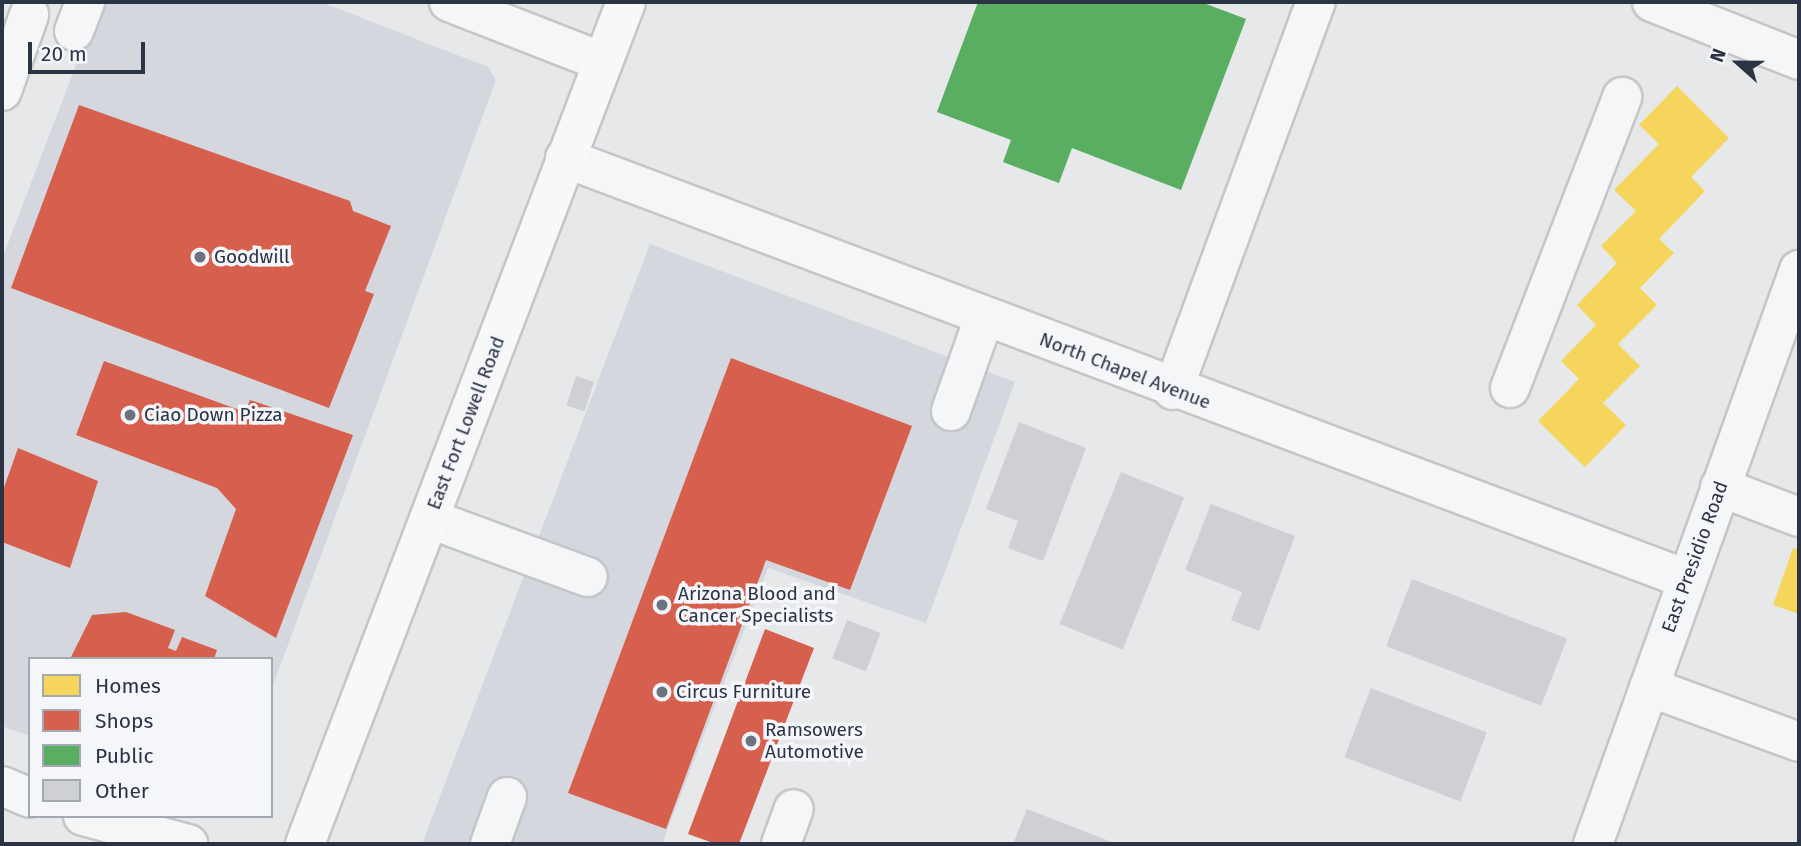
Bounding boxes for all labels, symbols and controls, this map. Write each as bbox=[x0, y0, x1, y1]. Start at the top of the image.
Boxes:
scale bar bbox=[32, 28, 149, 72]
north arrow bbox=[1703, 28, 1773, 98]
text: 20 m bbox=[41, 41, 87, 67]
text: N bbox=[1705, 45, 1731, 65]
place label: Goodwill bbox=[214, 246, 290, 268]
marker: Goodwill bbox=[192, 249, 208, 265]
street label: North Chapel Avenue bbox=[1036, 328, 1214, 414]
street label: East Fort Lowell Road bbox=[422, 333, 510, 513]
place label: Ciao Down Pizza bbox=[144, 404, 283, 426]
marker: Ciao Down Pizza bbox=[122, 407, 138, 423]
street label: East Presidio Road bbox=[1657, 478, 1733, 636]
place label: Arizona Blood and Cancer Specialists bbox=[678, 583, 836, 627]
marker: Arizona Blood and Cancer Specialists bbox=[652, 595, 672, 615]
legend bbox=[28, 657, 273, 818]
text: Homes bbox=[95, 673, 161, 699]
place label: Circus Furniture bbox=[676, 681, 811, 703]
marker: Circus Furniture bbox=[654, 684, 670, 700]
text: Shops bbox=[95, 708, 153, 734]
place label: Ramsowers Automotive bbox=[765, 719, 864, 763]
marker: Ramsowers Automotive bbox=[743, 733, 759, 749]
text: Public bbox=[95, 743, 153, 769]
text: Other bbox=[95, 778, 149, 804]

